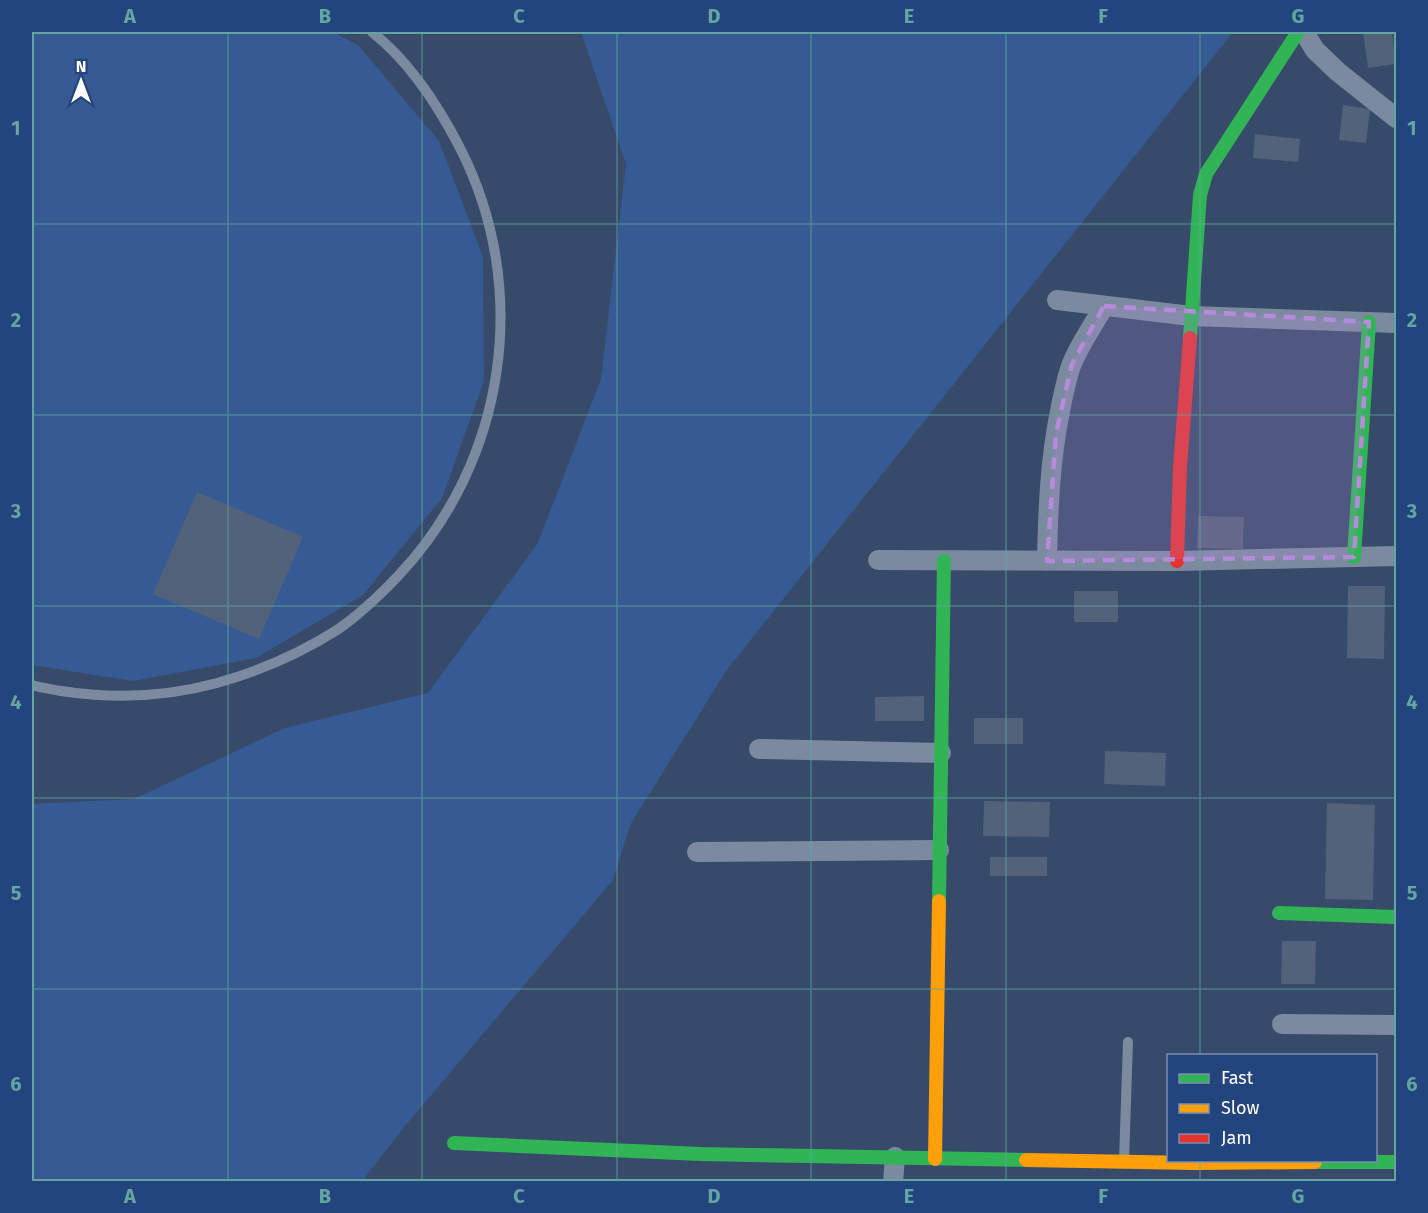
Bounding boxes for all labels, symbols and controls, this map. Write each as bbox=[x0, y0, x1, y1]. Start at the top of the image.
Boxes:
text: A bbox=[123, 4, 137, 28]
text: B bbox=[319, 4, 331, 28]
text: C bbox=[513, 4, 525, 28]
text: D bbox=[707, 4, 721, 28]
text: E bbox=[904, 4, 914, 28]
text: F bbox=[1098, 4, 1108, 28]
text: G bbox=[1292, 4, 1304, 28]
north arrow bbox=[51, 51, 111, 111]
text: N bbox=[76, 57, 86, 76]
text: 1 bbox=[11, 116, 21, 140]
text: 1 bbox=[1407, 116, 1417, 140]
text: 2 bbox=[11, 308, 21, 332]
text: 2 bbox=[1407, 308, 1417, 332]
text: 3 bbox=[10, 499, 21, 523]
text: 3 bbox=[1406, 499, 1417, 523]
text: 4 bbox=[10, 690, 22, 714]
text: 4 bbox=[1406, 690, 1418, 714]
text: 5 bbox=[11, 881, 22, 905]
text: 5 bbox=[1407, 881, 1418, 905]
legend bbox=[1167, 1054, 1377, 1162]
text: Fast bbox=[1221, 1067, 1254, 1089]
text: 6 bbox=[10, 1072, 22, 1096]
text: 6 bbox=[1406, 1072, 1418, 1096]
text: Slow bbox=[1221, 1097, 1260, 1119]
text: Jam bbox=[1221, 1127, 1252, 1149]
text: A bbox=[123, 1184, 137, 1208]
text: B bbox=[319, 1184, 331, 1208]
text: C bbox=[513, 1184, 525, 1208]
text: D bbox=[707, 1184, 721, 1208]
text: E bbox=[904, 1184, 914, 1208]
text: F bbox=[1098, 1184, 1108, 1208]
text: G bbox=[1292, 1184, 1304, 1208]

